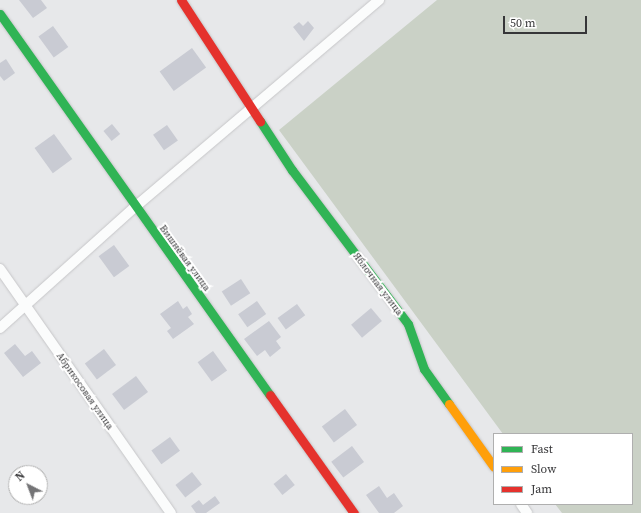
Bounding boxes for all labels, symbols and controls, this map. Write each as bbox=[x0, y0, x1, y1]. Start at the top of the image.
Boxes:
scale bar bbox=[505, 8, 589, 34]
text: 50 m bbox=[510, 15, 536, 31]
street label: Вишнёвая улица bbox=[157, 223, 213, 293]
street label: Яблочная улица bbox=[351, 250, 405, 318]
street label: Абрикосовая улица bbox=[54, 350, 116, 432]
legend bbox=[493, 433, 633, 505]
text: Fast bbox=[531, 441, 553, 457]
text: Slow bbox=[531, 461, 556, 477]
north arrow bbox=[8, 465, 48, 505]
text: N bbox=[12, 468, 28, 485]
text: Jam bbox=[531, 481, 552, 497]

